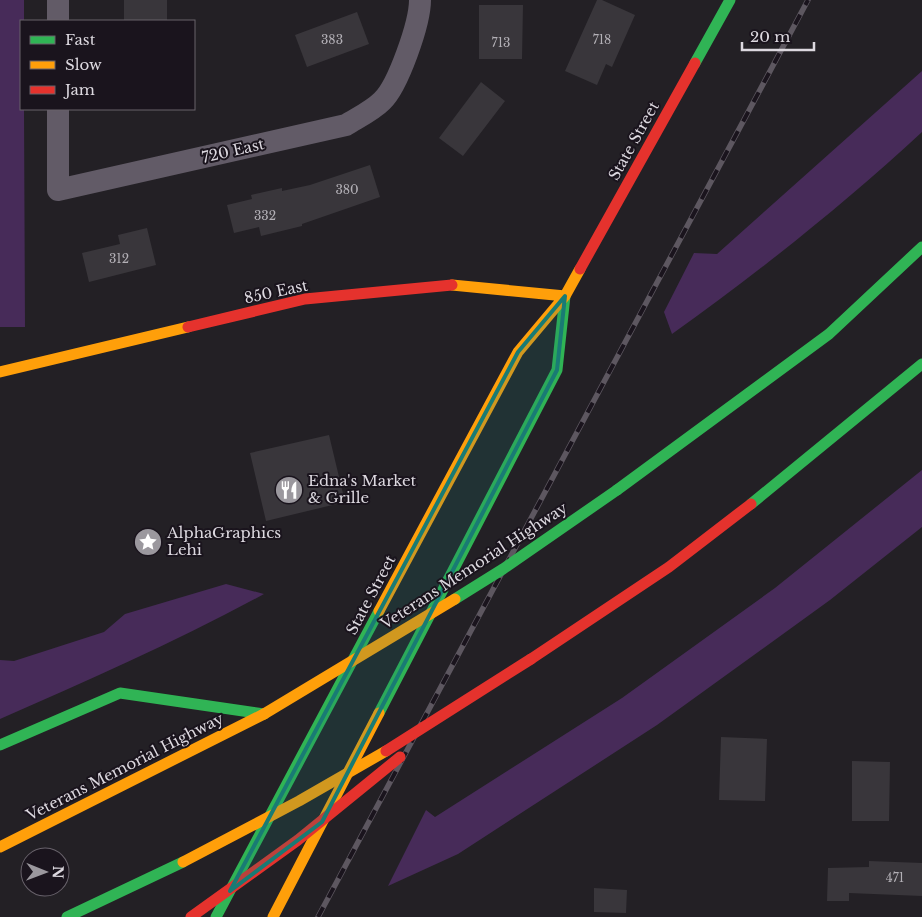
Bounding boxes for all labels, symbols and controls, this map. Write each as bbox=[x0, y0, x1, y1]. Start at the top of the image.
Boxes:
legend bbox=[20, 20, 195, 110]
scale bar bbox=[742, 20, 814, 52]
text: 20 m bbox=[750, 27, 790, 46]
text: Fast bbox=[65, 30, 96, 49]
house number: 383 bbox=[321, 32, 343, 47]
house number: 718 bbox=[593, 32, 611, 47]
house number: 713 bbox=[492, 35, 510, 50]
text: Slow bbox=[65, 55, 102, 74]
text: Jam bbox=[63, 80, 95, 99]
street label: State Street bbox=[604, 98, 663, 184]
street label: 720 East bbox=[200, 134, 266, 167]
house number: 380 bbox=[335, 182, 359, 197]
house number: 332 bbox=[254, 208, 276, 223]
house number: 312 bbox=[109, 251, 129, 266]
street label: 850 East bbox=[242, 275, 310, 307]
place label: Edna's Market & Grille bbox=[308, 471, 417, 507]
restaurant icon: Edna's Market & Grille bbox=[274, 475, 304, 505]
street label: Veterans Memorial Highway bbox=[376, 498, 571, 634]
place label: AlphaGraphics Lehi bbox=[166, 523, 281, 559]
place icon: AlphaGraphics Lehi bbox=[133, 527, 163, 557]
street label: State Street bbox=[342, 551, 400, 638]
street label: Veterans Memorial Highway bbox=[22, 708, 227, 825]
north arrow bbox=[20, 847, 70, 897]
text: N bbox=[49, 865, 67, 879]
house number: 471 bbox=[886, 870, 904, 885]

